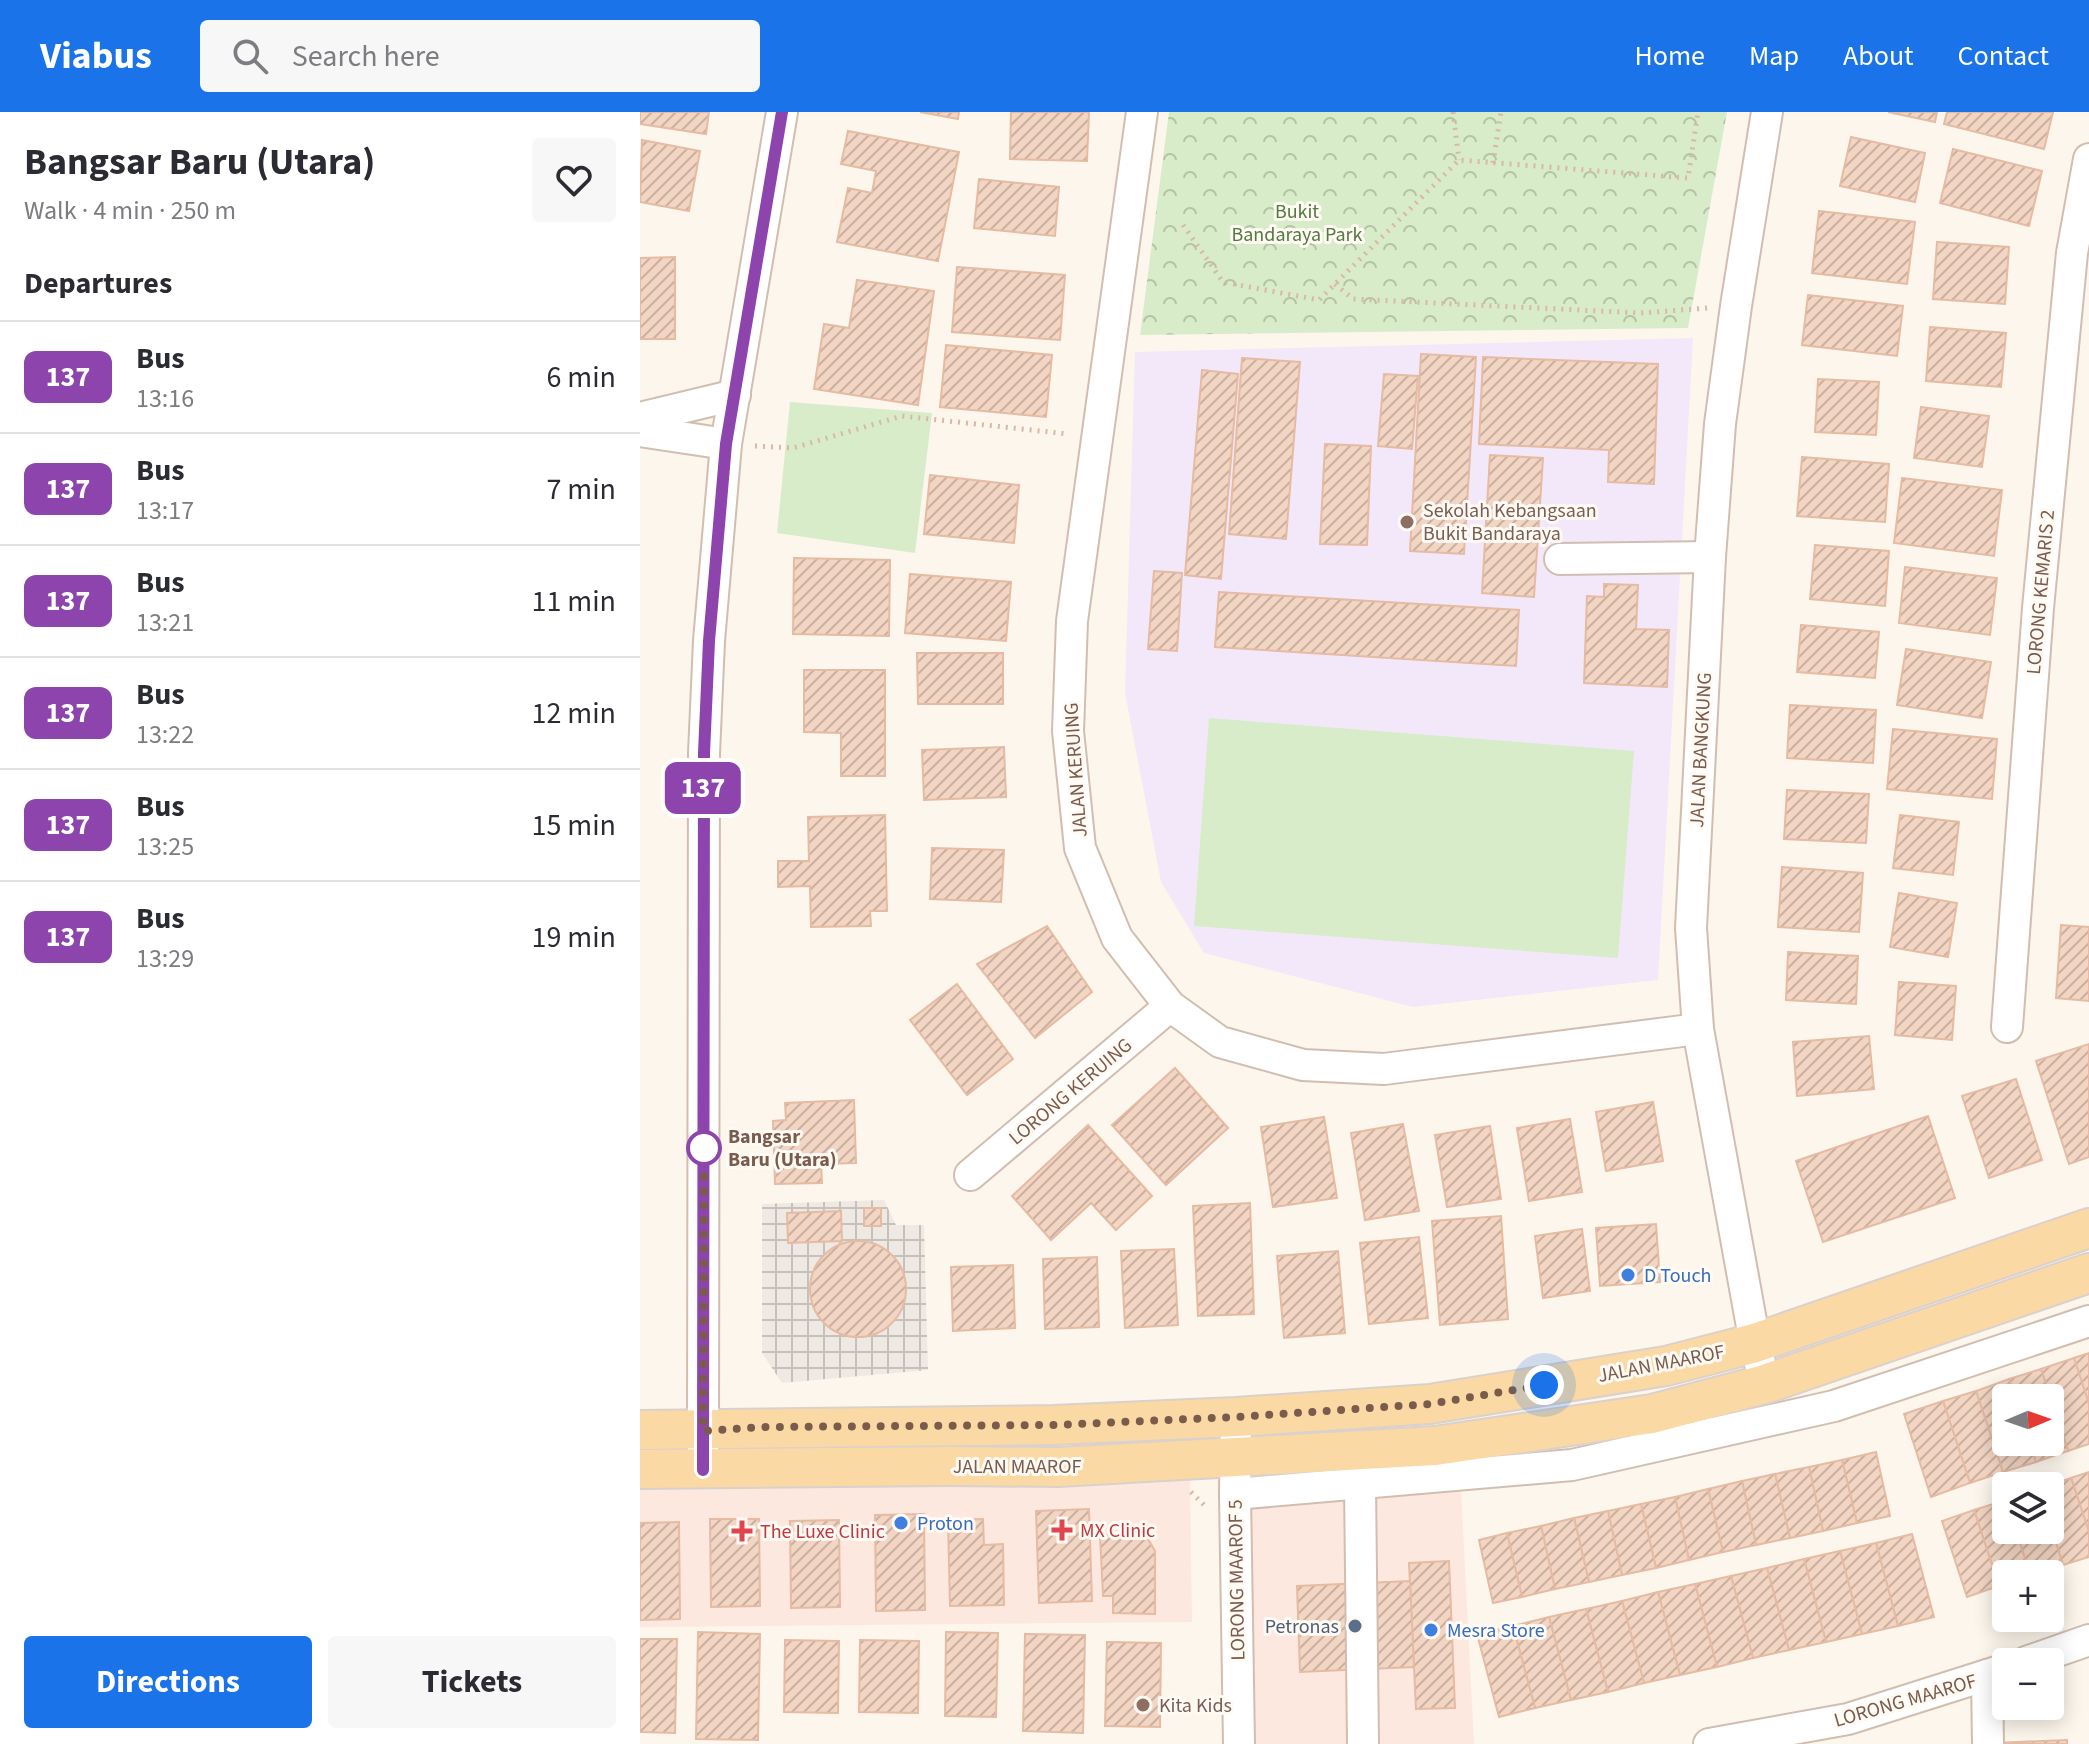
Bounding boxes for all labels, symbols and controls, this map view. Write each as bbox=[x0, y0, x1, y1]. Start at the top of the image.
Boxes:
search box bbox=[200, 20, 760, 92]
text: Viabus bbox=[40, 29, 152, 83]
icon: search bbox=[228, 34, 272, 78]
text: Search here bbox=[292, 35, 440, 78]
text: Home bbox=[1634, 36, 1705, 76]
text: Map bbox=[1749, 36, 1799, 76]
text: About bbox=[1843, 36, 1914, 76]
text: Contact bbox=[1958, 36, 2049, 76]
text: Bangsar Baru (Utara) bbox=[24, 135, 375, 189]
button: heart bbox=[532, 138, 616, 222]
text: Walk · 4 min · 250 m bbox=[24, 192, 236, 229]
park label: Bukit Bandaraya Park bbox=[1232, 198, 1363, 249]
text: Departures bbox=[24, 262, 172, 305]
text: Bus bbox=[136, 337, 184, 380]
text: 6 min bbox=[546, 356, 616, 399]
text: 137 bbox=[46, 357, 90, 397]
text: 13:16 bbox=[136, 380, 194, 417]
text: Bus bbox=[136, 449, 184, 492]
text: 7 min bbox=[546, 468, 616, 511]
text: 137 bbox=[46, 469, 90, 509]
text: 13:17 bbox=[136, 492, 194, 529]
place label: Sekolah Kebangsaan Bukit Bandaraya bbox=[1423, 497, 1597, 548]
street label: LORONG KEMARIS 2 bbox=[2020, 509, 2062, 676]
marker: Sekolah Kebangsaan Bukit Bandaraya bbox=[1398, 513, 1416, 531]
text: Bus bbox=[136, 561, 184, 604]
text: 11 min bbox=[532, 580, 616, 623]
text: 137 bbox=[46, 581, 90, 621]
text: 13:21 bbox=[136, 604, 194, 641]
street label: JALAN BANGKUNG bbox=[1683, 672, 1719, 828]
text: Bus bbox=[136, 673, 184, 716]
text: 12 min bbox=[532, 692, 616, 735]
text: 137 bbox=[46, 693, 90, 733]
street label: JALAN KERUING bbox=[1057, 702, 1095, 838]
text: 13:22 bbox=[136, 716, 194, 753]
line badge: 137 bbox=[657, 762, 749, 814]
text: 137 bbox=[681, 768, 725, 808]
text: Bus bbox=[136, 785, 184, 828]
text: 15 min bbox=[532, 804, 616, 847]
text: 137 bbox=[46, 805, 90, 845]
text: 13:25 bbox=[136, 828, 194, 865]
text: Bus bbox=[136, 897, 184, 940]
text: 19 min bbox=[532, 916, 616, 959]
text: 137 bbox=[46, 917, 90, 957]
text: 13:29 bbox=[136, 940, 194, 977]
street label: LORONG KERUING bbox=[1003, 1032, 1138, 1152]
place label: Bangsar Baru (Utara) bbox=[728, 1123, 837, 1174]
marker: Bangsar Baru (Utara) bbox=[687, 1131, 721, 1165]
place label: D Touch bbox=[1644, 1262, 1711, 1290]
marker: D Touch bbox=[1619, 1266, 1637, 1284]
street label: JALAN MAAROF bbox=[1595, 1338, 1727, 1390]
your location bbox=[1524, 1365, 1564, 1405]
north arrow bbox=[1992, 1384, 2064, 1456]
map controls bbox=[1992, 1384, 2064, 1720]
street label: JALAN MAAROF bbox=[953, 1453, 1081, 1481]
button: layers bbox=[1992, 1472, 2064, 1544]
street label: LORONG MAAROF 5 bbox=[1222, 1499, 1252, 1661]
place label: Proton bbox=[917, 1510, 974, 1538]
marker: Proton bbox=[892, 1514, 910, 1532]
place label: MX Clinic bbox=[1080, 1517, 1155, 1545]
place label: The Luxe Clinic bbox=[760, 1518, 885, 1546]
marker: MX Clinic bbox=[1051, 1519, 1073, 1541]
marker: The Luxe Clinic bbox=[731, 1520, 753, 1542]
button: + bbox=[1992, 1560, 2064, 1632]
place label: Petronas bbox=[1265, 1613, 1339, 1641]
marker: Petronas bbox=[1346, 1617, 1364, 1635]
place label: Mesra Store bbox=[1447, 1617, 1545, 1645]
marker: Mesra Store bbox=[1422, 1621, 1440, 1639]
button: Directions bbox=[24, 1636, 312, 1728]
button: Tickets bbox=[328, 1636, 616, 1728]
button: − bbox=[1992, 1648, 2064, 1720]
street label: LORONG MAAROF bbox=[1831, 1667, 1980, 1735]
place label: Kita Kids bbox=[1159, 1692, 1232, 1720]
marker: Kita Kids bbox=[1134, 1696, 1152, 1714]

